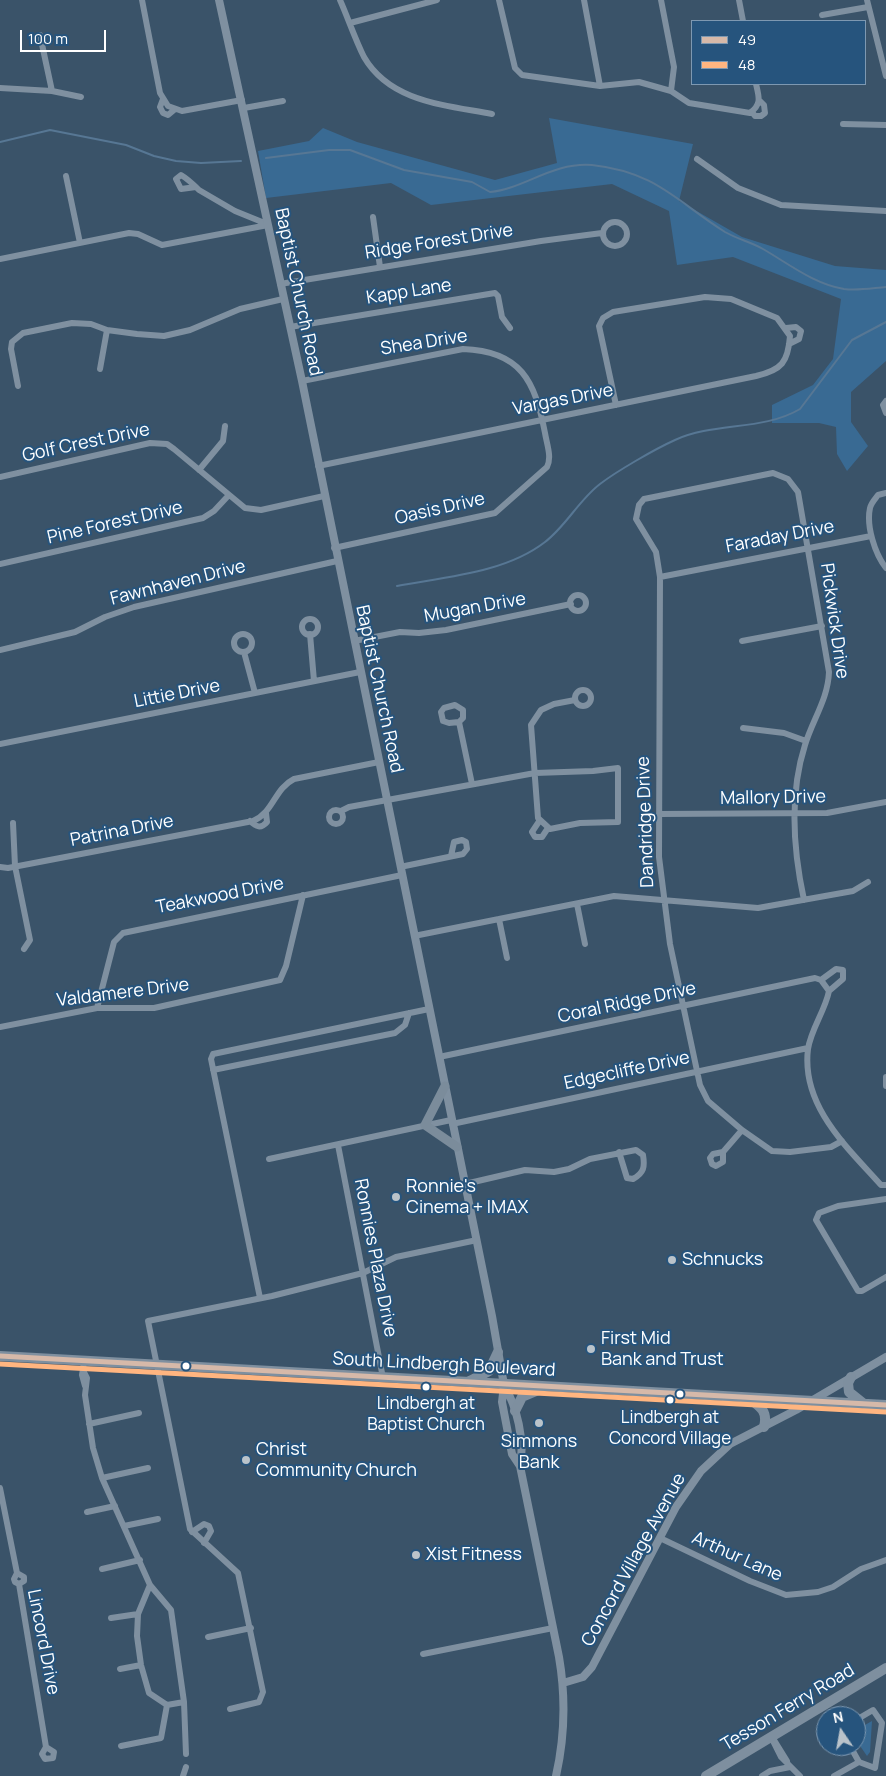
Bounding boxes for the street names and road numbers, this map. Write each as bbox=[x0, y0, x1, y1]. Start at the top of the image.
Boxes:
street label: Baptist Church Road bbox=[270, 206, 326, 378]
street label: Ridge Forest Drive bbox=[363, 220, 515, 264]
street label: Kapp Lane bbox=[365, 275, 453, 309]
street label: Shea Drive bbox=[379, 325, 469, 361]
street label: Vargas Drive bbox=[511, 380, 615, 420]
street label: Golf Crest Drive bbox=[20, 419, 152, 467]
street label: Oasis Drive bbox=[393, 488, 487, 530]
street label: Pine Forest Drive bbox=[45, 497, 185, 549]
street label: Faraday Drive bbox=[724, 516, 836, 558]
street label: Fawnhaven Drive bbox=[108, 556, 248, 610]
street label: Pickwick Drive bbox=[815, 562, 853, 680]
street label: Mugan Drive bbox=[422, 588, 528, 628]
street label: Baptist Church Road bbox=[351, 603, 407, 775]
street label: Littie Drive bbox=[132, 675, 222, 713]
street label: Dandridge Drive bbox=[633, 756, 659, 888]
street label: Mallory Drive bbox=[720, 786, 826, 810]
street label: Patrina Drive bbox=[69, 810, 175, 852]
street label: Teakwood Drive bbox=[154, 873, 286, 919]
street label: Valdamere Drive bbox=[56, 974, 190, 1012]
street label: Coral Ridge Drive bbox=[556, 978, 698, 1028]
street label: Edgecliffe Drive bbox=[562, 1047, 692, 1095]
street label: Ronnies Plaza Drive bbox=[349, 1177, 401, 1339]
street label: South Lindbergh Boulevard bbox=[332, 1348, 556, 1382]
street label: Concord Village Avenue bbox=[577, 1470, 691, 1650]
street label: Arthur Lane bbox=[688, 1527, 786, 1587]
street label: Lincord Drive bbox=[22, 1587, 64, 1697]
street label: Tesson Ferry Road bbox=[717, 1660, 859, 1756]

